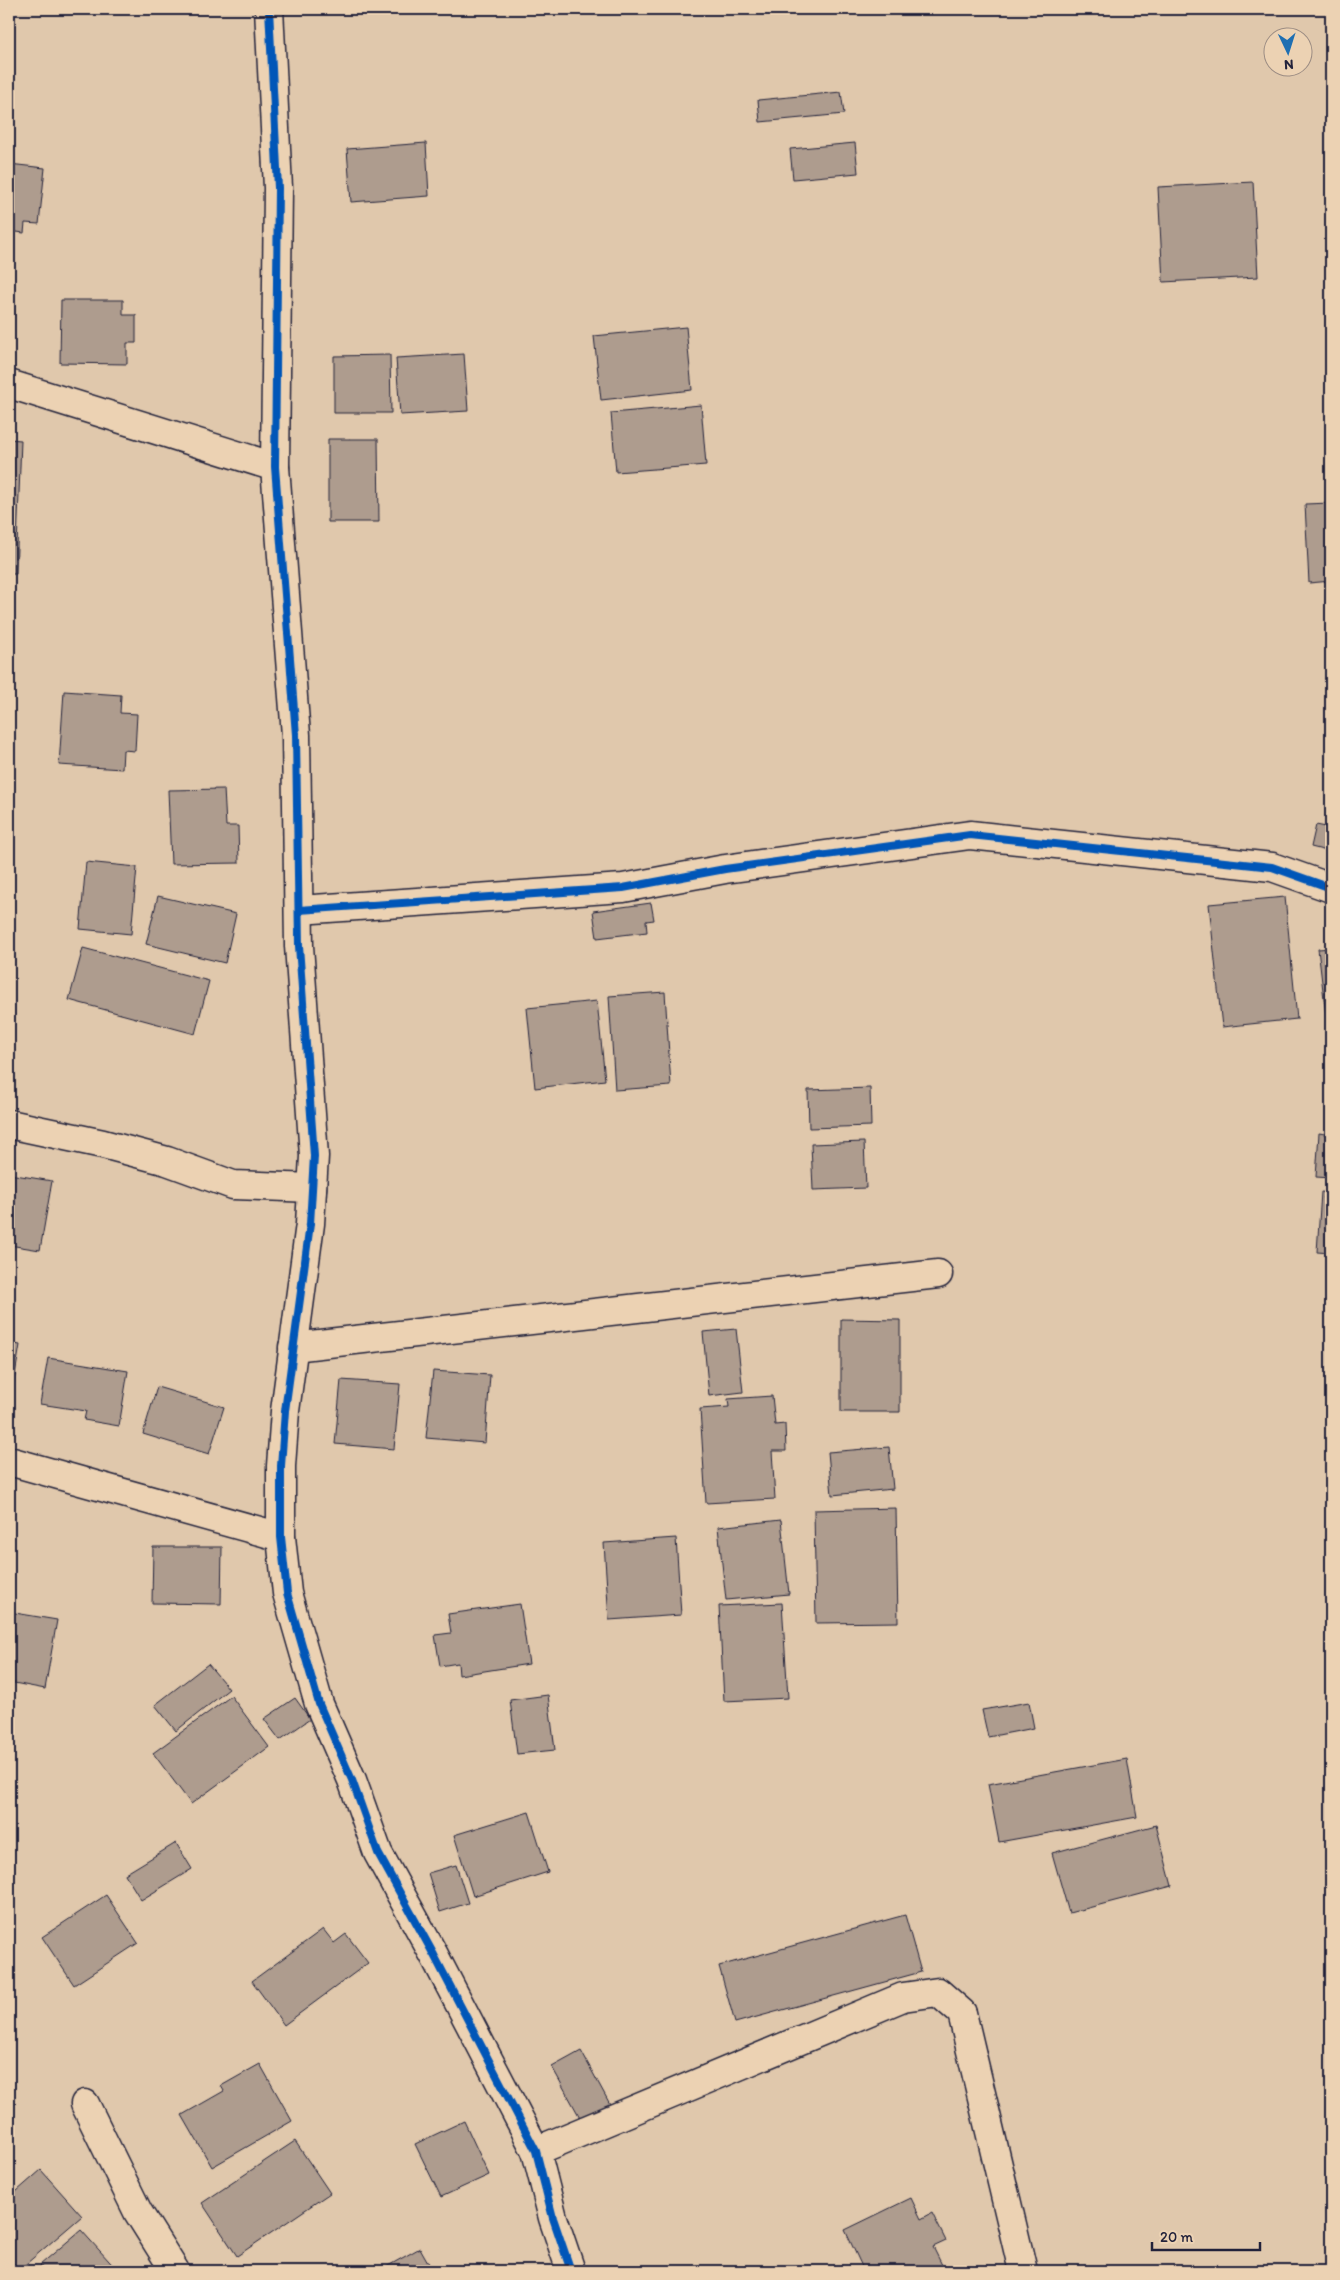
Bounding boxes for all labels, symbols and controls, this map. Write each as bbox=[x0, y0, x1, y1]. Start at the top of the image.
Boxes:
north arrow bbox=[1262, 28, 1312, 78]
text: N bbox=[1284, 56, 1294, 73]
scale bar bbox=[1152, 2220, 1260, 2252]
text: 20 m bbox=[1160, 2228, 1194, 2246]

